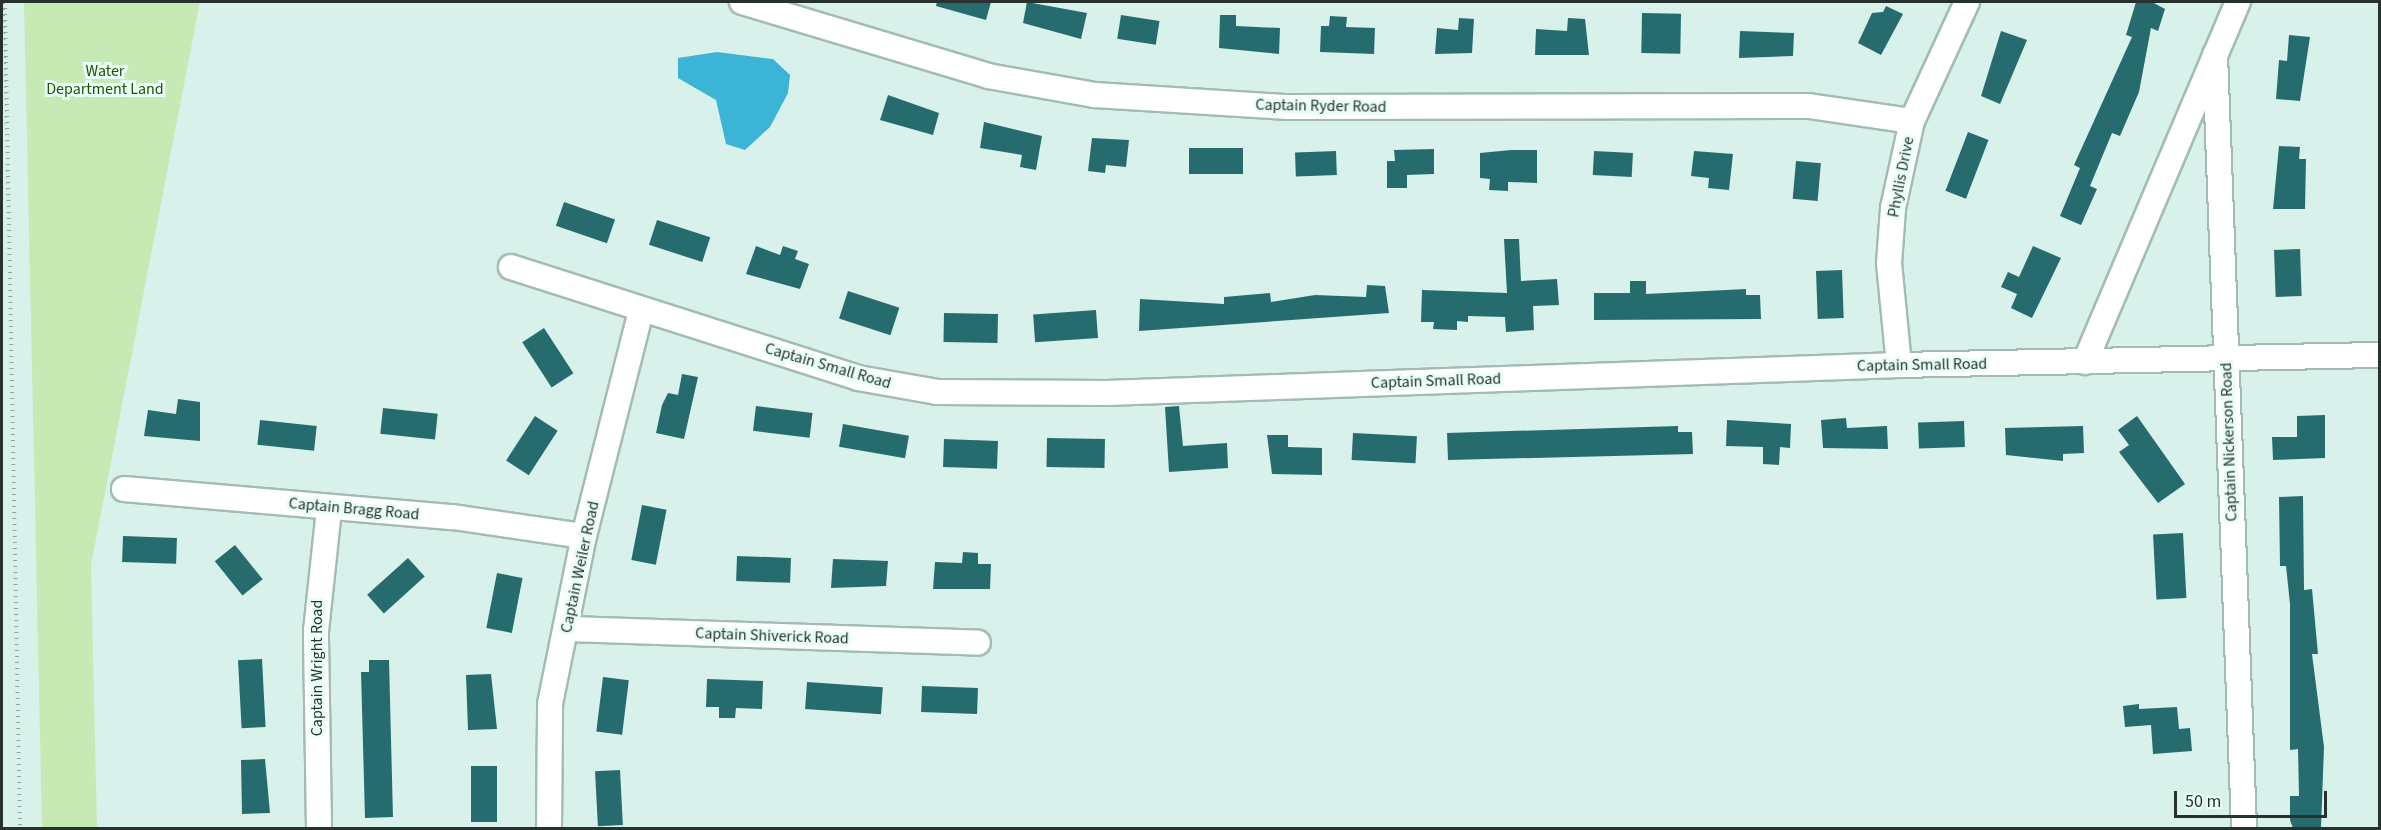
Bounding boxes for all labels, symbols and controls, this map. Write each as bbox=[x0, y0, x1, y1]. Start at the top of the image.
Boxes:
park label: Water Department Land bbox=[46, 61, 164, 99]
street label: Captain Ryder Road bbox=[1255, 95, 1387, 117]
street label: Phyllis Drive bbox=[1884, 135, 1918, 219]
street label: Captain Small Road bbox=[763, 339, 893, 393]
street label: Captain Small Road bbox=[1857, 354, 1987, 376]
street label: Captain Nickerson Road bbox=[2217, 362, 2241, 522]
street label: Captain Small Road bbox=[1371, 369, 1501, 393]
street label: Captain Bragg Road bbox=[288, 494, 420, 524]
street label: Captain Weiler Road bbox=[557, 499, 603, 635]
street label: Captain Wright Road bbox=[307, 600, 327, 736]
street label: Captain Shiverick Road bbox=[695, 624, 849, 648]
scale bar bbox=[2177, 779, 2330, 817]
text: 50 m bbox=[2185, 789, 2221, 814]

